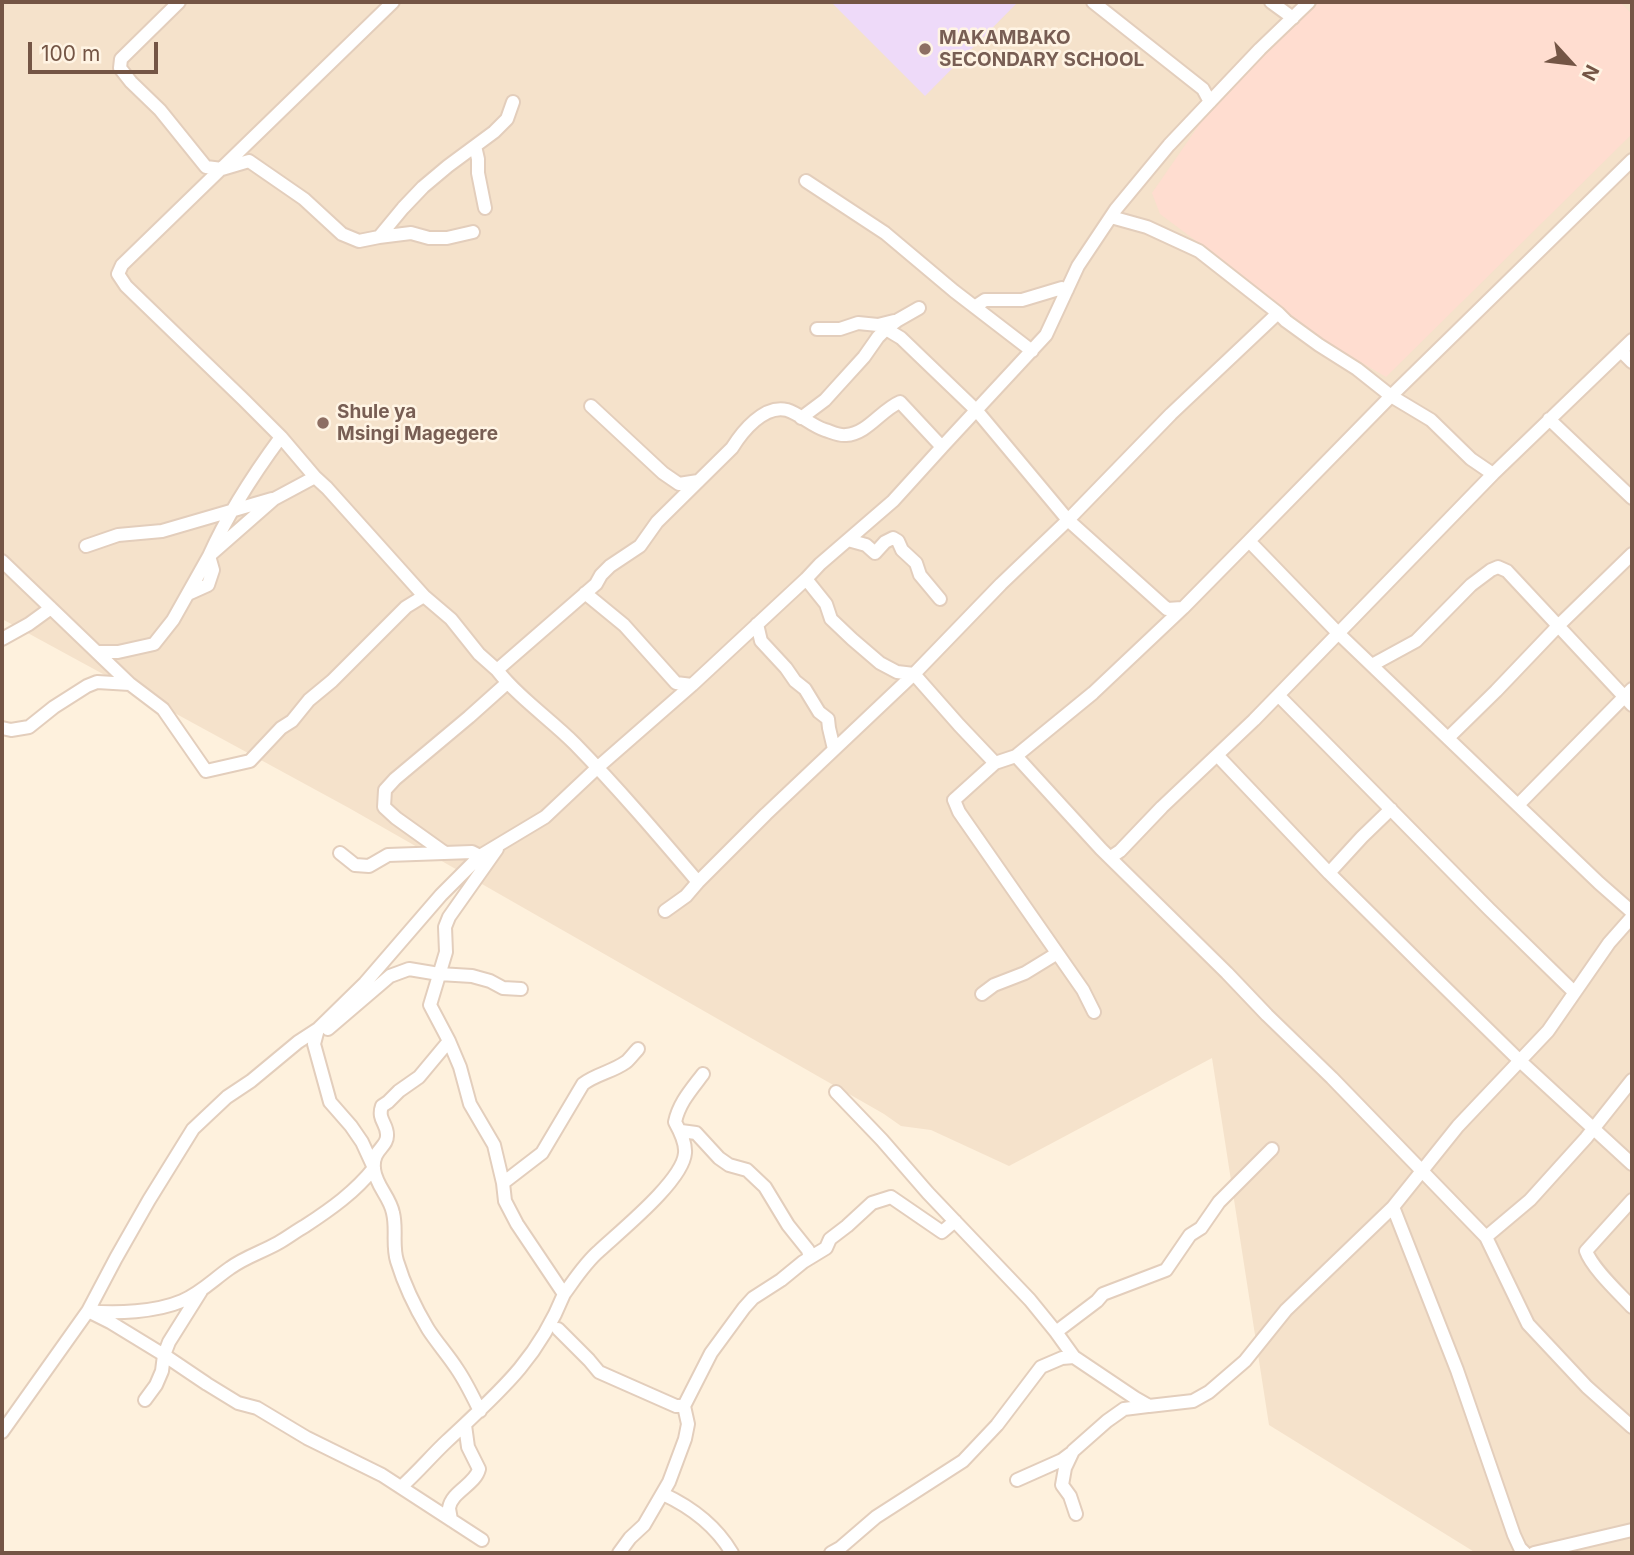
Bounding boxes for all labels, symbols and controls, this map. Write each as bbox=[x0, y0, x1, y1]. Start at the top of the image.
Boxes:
place label: MAKAMBAKO SECONDARY SCHOOL bbox=[939, 27, 1144, 71]
scale bar bbox=[32, 28, 161, 72]
north arrow bbox=[1536, 28, 1606, 98]
text: 100 m bbox=[41, 41, 100, 66]
marker: MAKAMBAKO SECONDARY SCHOOL bbox=[917, 41, 933, 57]
text: N bbox=[1577, 61, 1604, 84]
place label: Shule ya Msingi Magegere bbox=[337, 401, 498, 445]
marker: Shule ya Msingi Magegere bbox=[315, 415, 331, 431]

